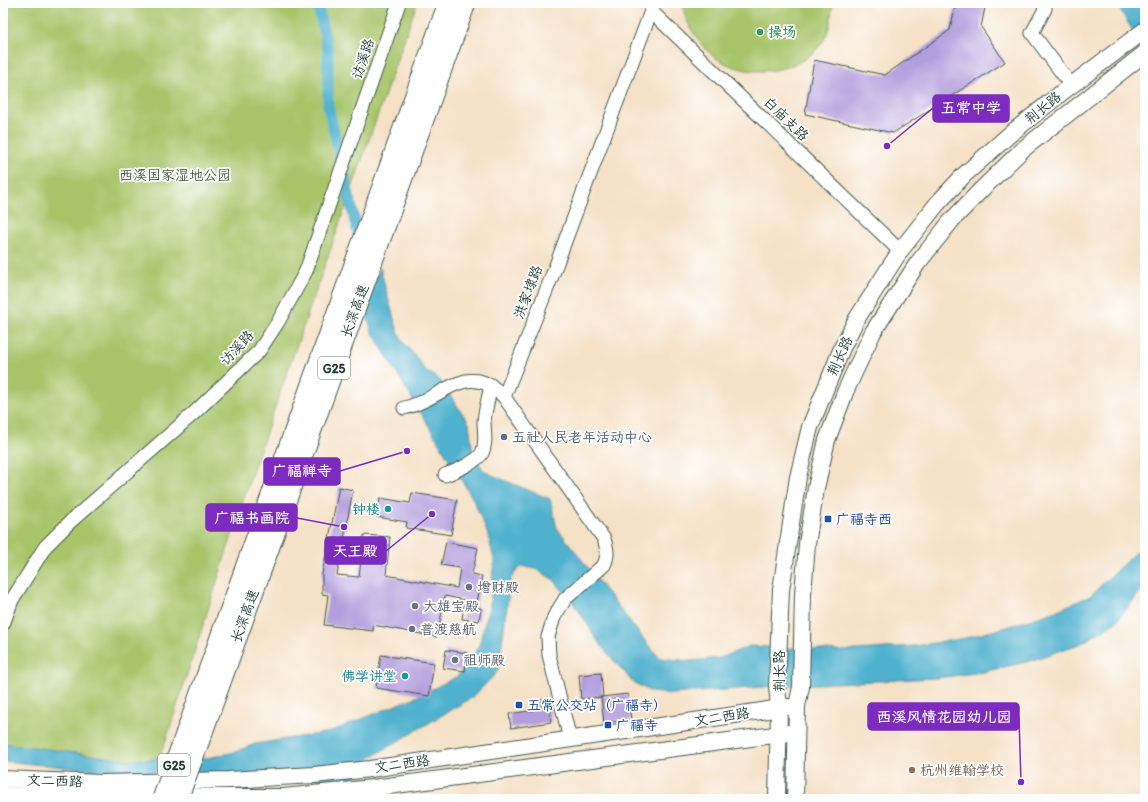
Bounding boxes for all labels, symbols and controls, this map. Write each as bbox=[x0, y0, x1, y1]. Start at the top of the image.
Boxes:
place label: 操场 bbox=[768, 24, 796, 41]
marker: 操场 bbox=[755, 27, 765, 37]
street label: 访溪路 bbox=[348, 36, 378, 82]
street label: 荆长路 bbox=[1021, 88, 1065, 128]
street label: 白庙支路 bbox=[760, 93, 812, 145]
callout: 五常中学 bbox=[933, 95, 1009, 122]
text: 五常中学 bbox=[941, 99, 1001, 117]
park label: 西溪国家湿地公园 bbox=[119, 167, 231, 184]
street label: 洪家埭路 bbox=[510, 263, 546, 321]
street label: 长深高速 bbox=[337, 282, 373, 340]
street label: 访溪路 bbox=[216, 327, 258, 369]
street label: 荆长路 bbox=[824, 333, 856, 379]
road number: G25 bbox=[318, 357, 350, 379]
place label: 五社人民老年活动中心 bbox=[512, 429, 652, 446]
marker: 五社人民老年活动中心 bbox=[499, 432, 509, 442]
callout: 广福禅寺 bbox=[264, 458, 340, 485]
text: 广福禅寺 bbox=[272, 462, 332, 480]
place label: 钟楼 bbox=[352, 501, 380, 518]
callout: 广福书画院 bbox=[206, 504, 297, 531]
marker: 钟楼 bbox=[383, 504, 393, 514]
text: 广福书画院 bbox=[214, 509, 290, 527]
place label: 广福寺西 bbox=[836, 511, 892, 528]
marker: 广福寺西 bbox=[823, 514, 833, 524]
callout: 天王殿 bbox=[325, 537, 386, 564]
text: 天王殿 bbox=[332, 542, 378, 560]
place label: 增财殿 bbox=[477, 579, 519, 596]
marker: 增财殿 bbox=[464, 582, 474, 592]
street label: 长深高速 bbox=[227, 587, 263, 645]
place label: 大雄宝殿 bbox=[423, 598, 479, 615]
marker: 大雄宝殿 bbox=[410, 601, 420, 611]
place label: 普渡慈航 bbox=[420, 621, 476, 638]
marker: 普渡慈航 bbox=[407, 624, 417, 634]
street label: 荆长路 bbox=[771, 650, 788, 692]
place label: 祖师殿 bbox=[463, 652, 505, 669]
marker: 祖师殿 bbox=[450, 655, 460, 665]
place label: 佛学讲堂 bbox=[341, 668, 397, 685]
marker: 佛学讲堂 bbox=[400, 671, 410, 681]
place label: 五常公交站（广福寺） bbox=[527, 697, 667, 714]
marker: 五常公交站（广福寺） bbox=[514, 700, 524, 710]
callout: 西溪风情花园幼儿园 bbox=[868, 703, 1019, 730]
street label: 文二西路 bbox=[693, 704, 751, 730]
text: 西溪风情花园幼儿园 bbox=[876, 708, 1012, 726]
place label: 广福寺 bbox=[616, 717, 658, 734]
marker: 广福寺 bbox=[603, 720, 613, 730]
street label: 文二西路 bbox=[373, 752, 431, 776]
road number: G25 bbox=[158, 754, 190, 776]
place label: 杭州维翰学校 bbox=[920, 762, 1004, 779]
marker: 杭州维翰学校 bbox=[907, 765, 917, 775]
street label: 文二西路 bbox=[27, 772, 83, 790]

